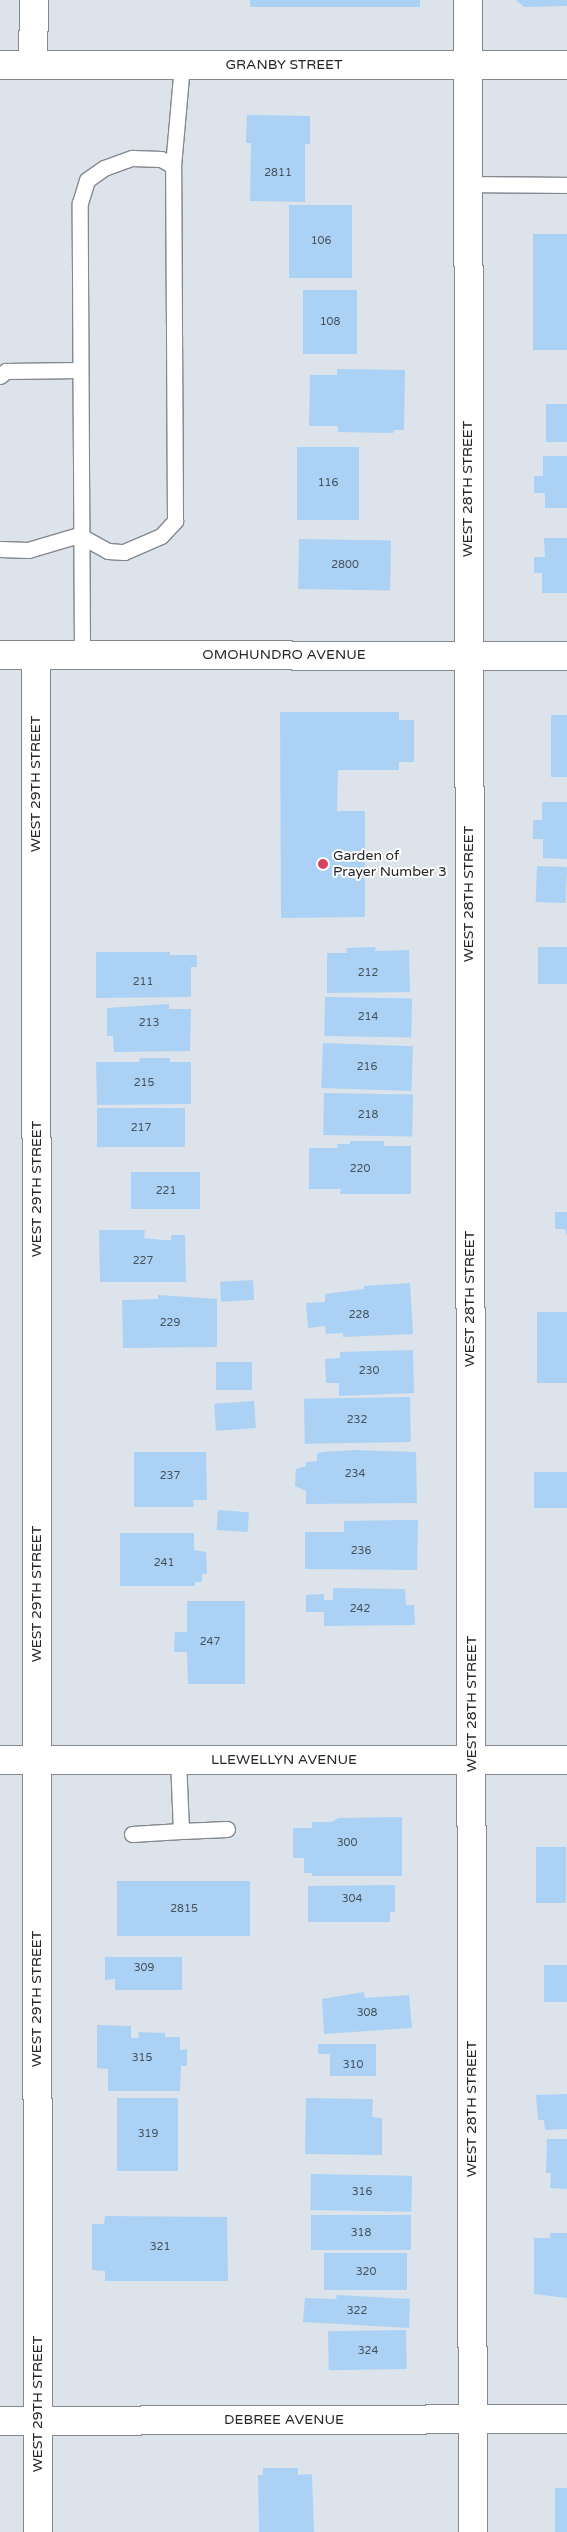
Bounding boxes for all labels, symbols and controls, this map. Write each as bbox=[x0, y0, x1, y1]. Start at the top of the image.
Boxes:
street label: GRANBY STREET bbox=[225, 57, 343, 73]
house number: 2811 bbox=[264, 166, 292, 180]
house number: 106 bbox=[311, 234, 331, 248]
house number: 108 bbox=[320, 315, 340, 329]
street label: WEST 28TH STREET bbox=[460, 421, 476, 557]
house number: 116 bbox=[318, 476, 338, 490]
house number: 2800 bbox=[331, 558, 359, 572]
street label: OMOHUNDRO AVENUE bbox=[202, 647, 366, 663]
street label: WEST 29TH STREET bbox=[28, 716, 44, 852]
street label: WEST 28TH STREET bbox=[461, 826, 477, 962]
place label: Garden of Prayer Number 3 bbox=[333, 848, 447, 880]
marker: Garden of Prayer Number 3 bbox=[317, 858, 329, 870]
house number: 212 bbox=[358, 966, 378, 980]
house number: 211 bbox=[133, 975, 153, 989]
house number: 214 bbox=[358, 1010, 378, 1024]
house number: 213 bbox=[139, 1016, 159, 1030]
house number: 216 bbox=[357, 1060, 377, 1074]
house number: 215 bbox=[134, 1076, 154, 1090]
house number: 218 bbox=[358, 1108, 378, 1122]
street label: WEST 29TH STREET bbox=[29, 1121, 45, 1257]
house number: 217 bbox=[131, 1121, 151, 1135]
house number: 220 bbox=[350, 1162, 370, 1176]
house number: 221 bbox=[156, 1184, 176, 1198]
street label: WEST 28TH STREET bbox=[462, 1231, 478, 1367]
house number: 227 bbox=[133, 1254, 153, 1268]
house number: 228 bbox=[349, 1308, 369, 1322]
house number: 229 bbox=[160, 1316, 180, 1330]
house number: 230 bbox=[359, 1364, 379, 1378]
house number: 232 bbox=[347, 1413, 367, 1427]
house number: 234 bbox=[345, 1467, 365, 1481]
house number: 237 bbox=[160, 1469, 180, 1483]
street label: WEST 29TH STREET bbox=[29, 1526, 45, 1662]
house number: 236 bbox=[351, 1544, 371, 1558]
house number: 241 bbox=[154, 1556, 174, 1570]
house number: 242 bbox=[350, 1602, 370, 1616]
house number: 247 bbox=[200, 1635, 220, 1649]
street label: WEST 28TH STREET bbox=[464, 1636, 480, 1772]
street label: LLEWELLYN AVENUE bbox=[211, 1752, 357, 1768]
house number: 300 bbox=[337, 1836, 357, 1850]
house number: 304 bbox=[342, 1892, 362, 1906]
house number: 2815 bbox=[170, 1902, 198, 1916]
street label: WEST 29TH STREET bbox=[29, 1931, 45, 2067]
house number: 309 bbox=[134, 1961, 154, 1975]
house number: 308 bbox=[357, 2006, 377, 2020]
street label: WEST 28TH STREET bbox=[464, 2041, 480, 2177]
house number: 315 bbox=[132, 2051, 152, 2065]
house number: 310 bbox=[343, 2058, 363, 2072]
house number: 319 bbox=[138, 2127, 158, 2141]
house number: 316 bbox=[352, 2185, 372, 2199]
house number: 318 bbox=[351, 2226, 371, 2240]
house number: 321 bbox=[150, 2240, 170, 2254]
house number: 320 bbox=[356, 2265, 376, 2279]
house number: 322 bbox=[347, 2304, 367, 2318]
street label: WEST 29TH STREET bbox=[30, 2336, 46, 2472]
house number: 324 bbox=[358, 2344, 378, 2358]
street label: DEBREE AVENUE bbox=[224, 2412, 344, 2428]

